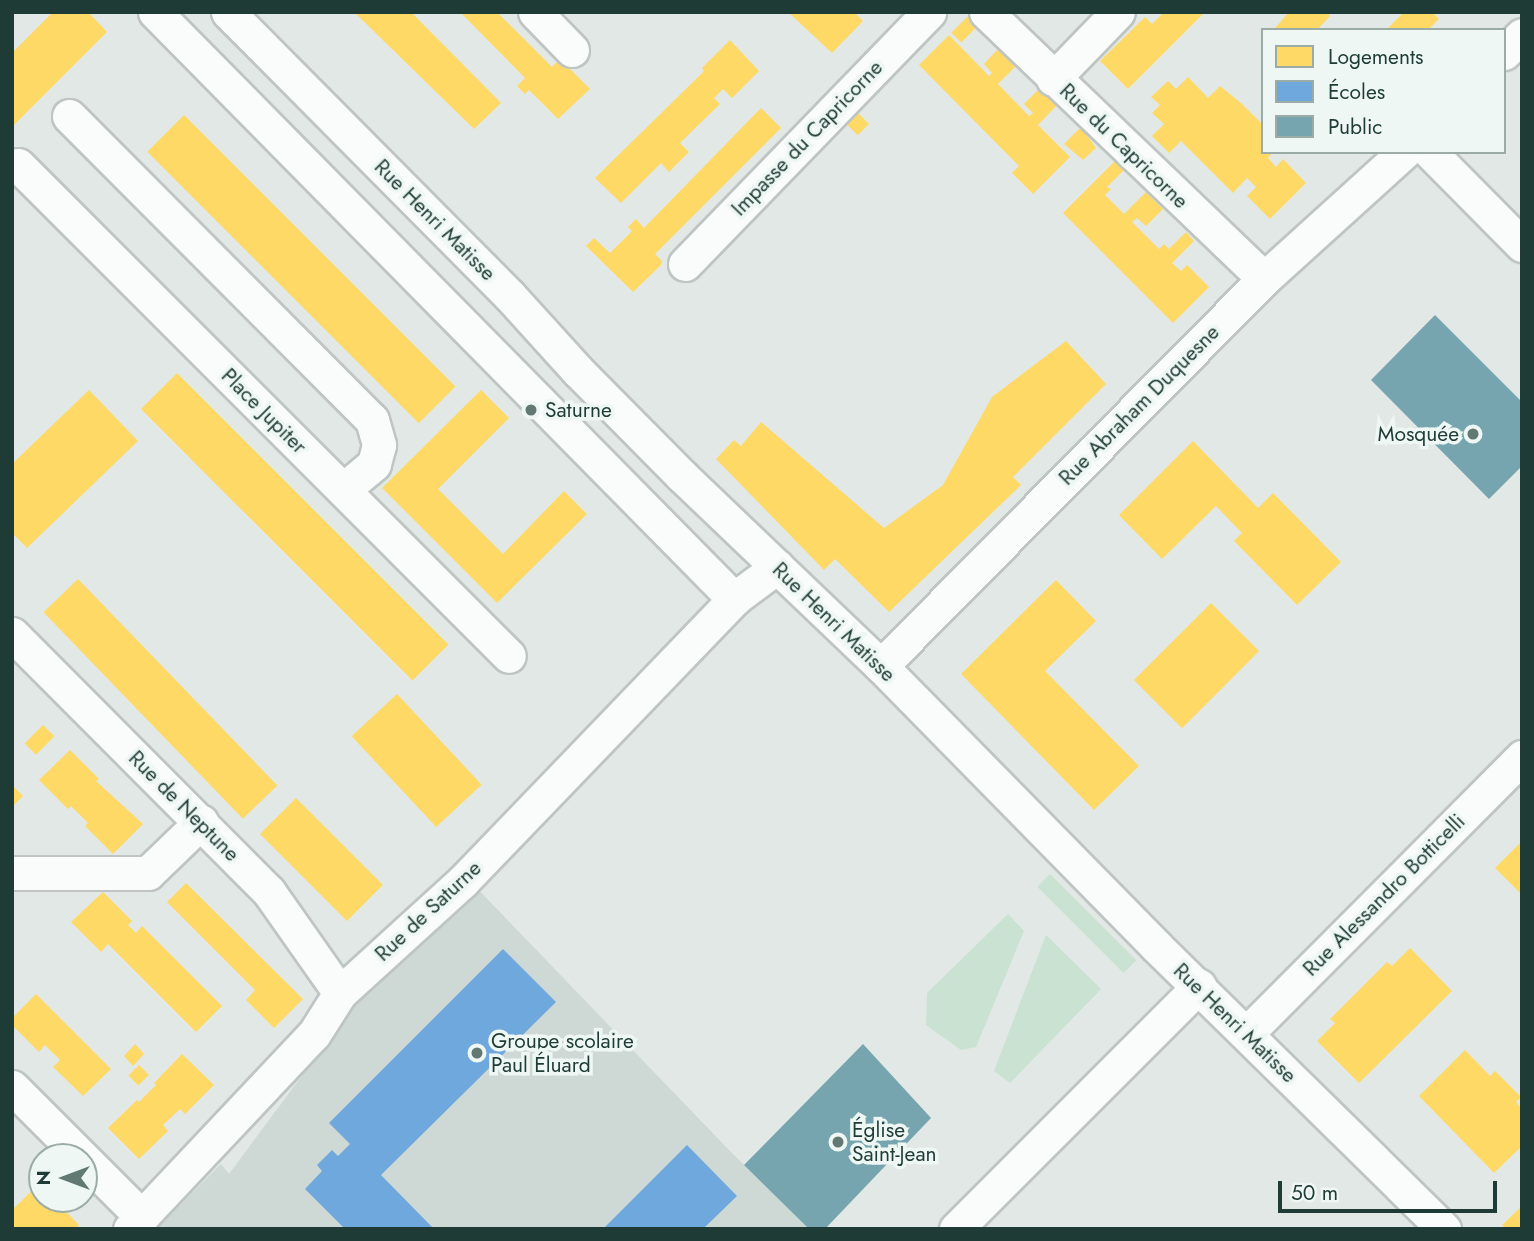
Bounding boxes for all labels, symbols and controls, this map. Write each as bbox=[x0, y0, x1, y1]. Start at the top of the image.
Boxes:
legend bbox=[1261, 28, 1506, 154]
text: Logements bbox=[1328, 42, 1423, 72]
street label: Impasse du Capricorne bbox=[726, 55, 888, 221]
text: Écoles bbox=[1328, 77, 1385, 107]
street label: Rue du Capricorne bbox=[1055, 78, 1193, 214]
text: Public bbox=[1328, 112, 1382, 142]
street label: Rue Henri Matisse bbox=[369, 154, 501, 286]
street label: Rue Abraham Duquesne bbox=[1054, 320, 1224, 490]
street label: Place Jupiter bbox=[216, 363, 312, 459]
place label: Saturne bbox=[545, 397, 612, 423]
marker: Saturne bbox=[523, 402, 539, 418]
place label: Mosquée bbox=[1377, 421, 1459, 447]
marker: Mosquée bbox=[1465, 426, 1481, 442]
street label: Rue Henri Matisse bbox=[767, 557, 901, 687]
street label: Rue de Neptune bbox=[123, 745, 245, 867]
street label: Rue Alessandro Botticelli bbox=[1298, 809, 1470, 981]
street label: Rue de Saturne bbox=[370, 856, 486, 966]
street label: Rue Henri Matisse bbox=[1168, 958, 1302, 1088]
place label: Groupe scolaire Paul Éluard bbox=[491, 1028, 634, 1078]
marker: Groupe scolaire Paul Éluard bbox=[469, 1045, 485, 1061]
place label: Église Saint-Jean bbox=[852, 1117, 937, 1167]
marker: Église Saint-Jean bbox=[830, 1134, 846, 1150]
north arrow bbox=[28, 1143, 98, 1213]
scale bar bbox=[1282, 1168, 1501, 1212]
text: N bbox=[30, 1170, 57, 1186]
text: 50 m bbox=[1291, 1178, 1338, 1208]

